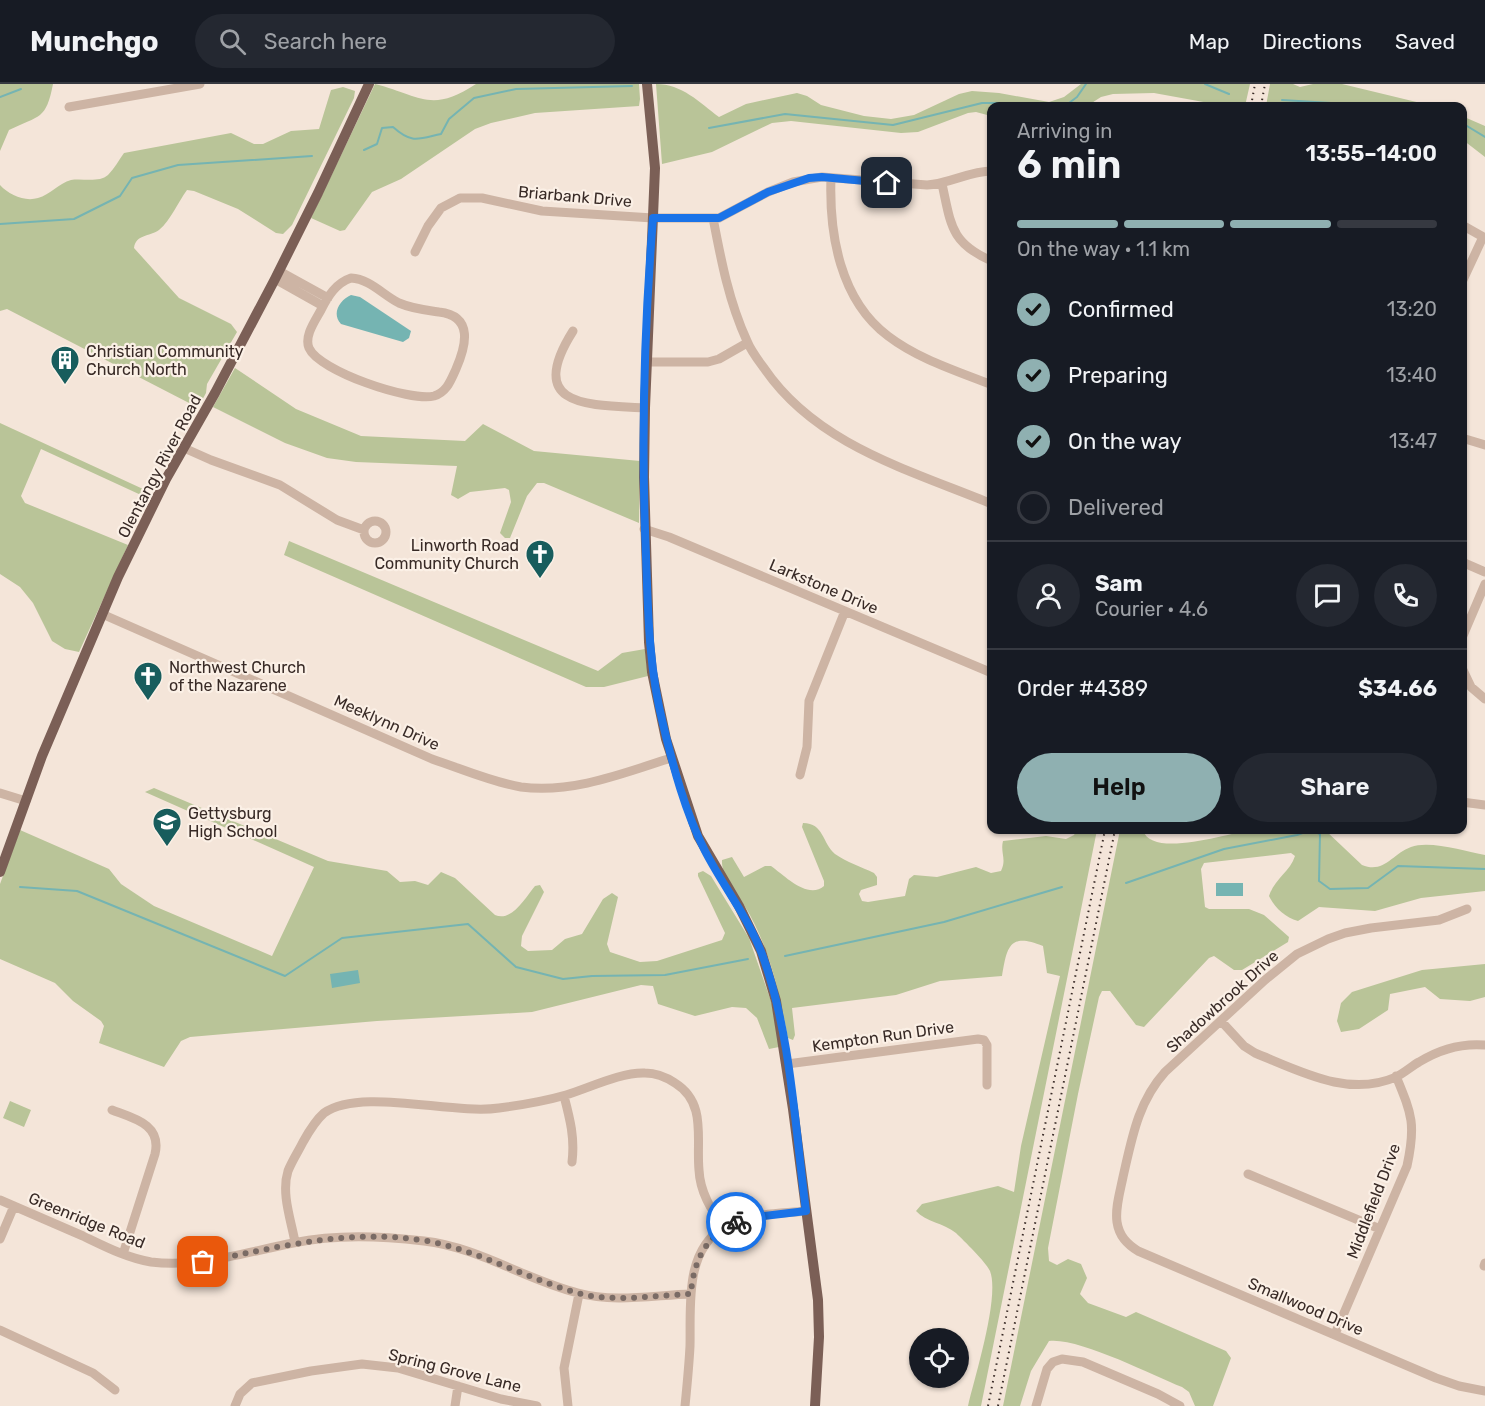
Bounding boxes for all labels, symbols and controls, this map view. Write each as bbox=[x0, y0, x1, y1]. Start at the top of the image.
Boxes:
search box bbox=[195, 14, 615, 68]
text: Munchgo bbox=[30, 25, 159, 58]
icon: search bbox=[216, 25, 249, 58]
text: Search here bbox=[264, 28, 387, 55]
text: Map bbox=[1189, 29, 1230, 54]
text: Directions bbox=[1263, 29, 1362, 54]
text: Saved bbox=[1395, 29, 1455, 54]
text: Arriving in bbox=[1017, 119, 1112, 143]
text: 13:55–14:00 bbox=[1306, 140, 1437, 167]
text: 6 min bbox=[1017, 142, 1121, 188]
pin bbox=[861, 157, 912, 208]
icon: home bbox=[870, 166, 903, 199]
street label: Briarbank Drive bbox=[517, 182, 633, 211]
text: On the way · 1.1 km bbox=[1017, 237, 1190, 261]
icon: check bbox=[1017, 293, 1050, 326]
text: Confirmed bbox=[1068, 296, 1174, 323]
text: 13:20 bbox=[1387, 297, 1437, 321]
place label: Christian Community Church North bbox=[86, 342, 244, 379]
building icon: Christian Community Church North bbox=[49, 344, 81, 386]
icon: check bbox=[1017, 359, 1050, 392]
text: Preparing bbox=[1068, 362, 1168, 389]
text: 13:40 bbox=[1386, 363, 1437, 387]
street label: Olentangy River Road bbox=[114, 391, 205, 541]
icon: check bbox=[1017, 425, 1050, 458]
text: On the way bbox=[1068, 428, 1182, 455]
text: 13:47 bbox=[1389, 429, 1437, 453]
text: Delivered bbox=[1068, 494, 1164, 521]
place label: Linworth Road Community Church bbox=[374, 536, 519, 573]
church icon: Linworth Road Community Church bbox=[524, 538, 556, 580]
street label: Larkstone Drive bbox=[766, 555, 881, 618]
button: person bbox=[1017, 564, 1080, 627]
button: chat bbox=[1296, 564, 1359, 627]
button: phone bbox=[1374, 564, 1437, 627]
text: Sam bbox=[1095, 570, 1143, 597]
text: Courier · 4.6 bbox=[1095, 597, 1208, 621]
place label: Northwest Church of the Nazarene bbox=[169, 658, 306, 695]
church icon: Northwest Church of the Nazarene bbox=[132, 660, 164, 702]
text: Order #4389 bbox=[1017, 675, 1148, 702]
text: $34.66 bbox=[1358, 675, 1437, 702]
street label: Meeklynn Drive bbox=[331, 691, 442, 754]
button: Help bbox=[1017, 753, 1221, 822]
button: Share bbox=[1233, 753, 1437, 822]
place label: Gettysburg High School bbox=[188, 804, 277, 841]
school or university icon: Gettysburg High School bbox=[151, 806, 183, 848]
street label: Shadowbrook Drive bbox=[1162, 946, 1282, 1057]
street label: Kempton Run Drive bbox=[811, 1017, 955, 1056]
street label: Middlefield Drive bbox=[1343, 1141, 1404, 1262]
street label: Greenridge Road bbox=[26, 1188, 148, 1253]
courier bbox=[706, 1192, 766, 1252]
icon: bike bbox=[720, 1206, 753, 1239]
pin bbox=[177, 1236, 228, 1287]
icon: bag bbox=[186, 1245, 219, 1278]
street label: Smallwood Drive bbox=[1245, 1274, 1366, 1339]
map controls bbox=[909, 1328, 969, 1388]
button: locate bbox=[909, 1328, 969, 1388]
street label: Spring Grove Lane bbox=[386, 1345, 523, 1396]

